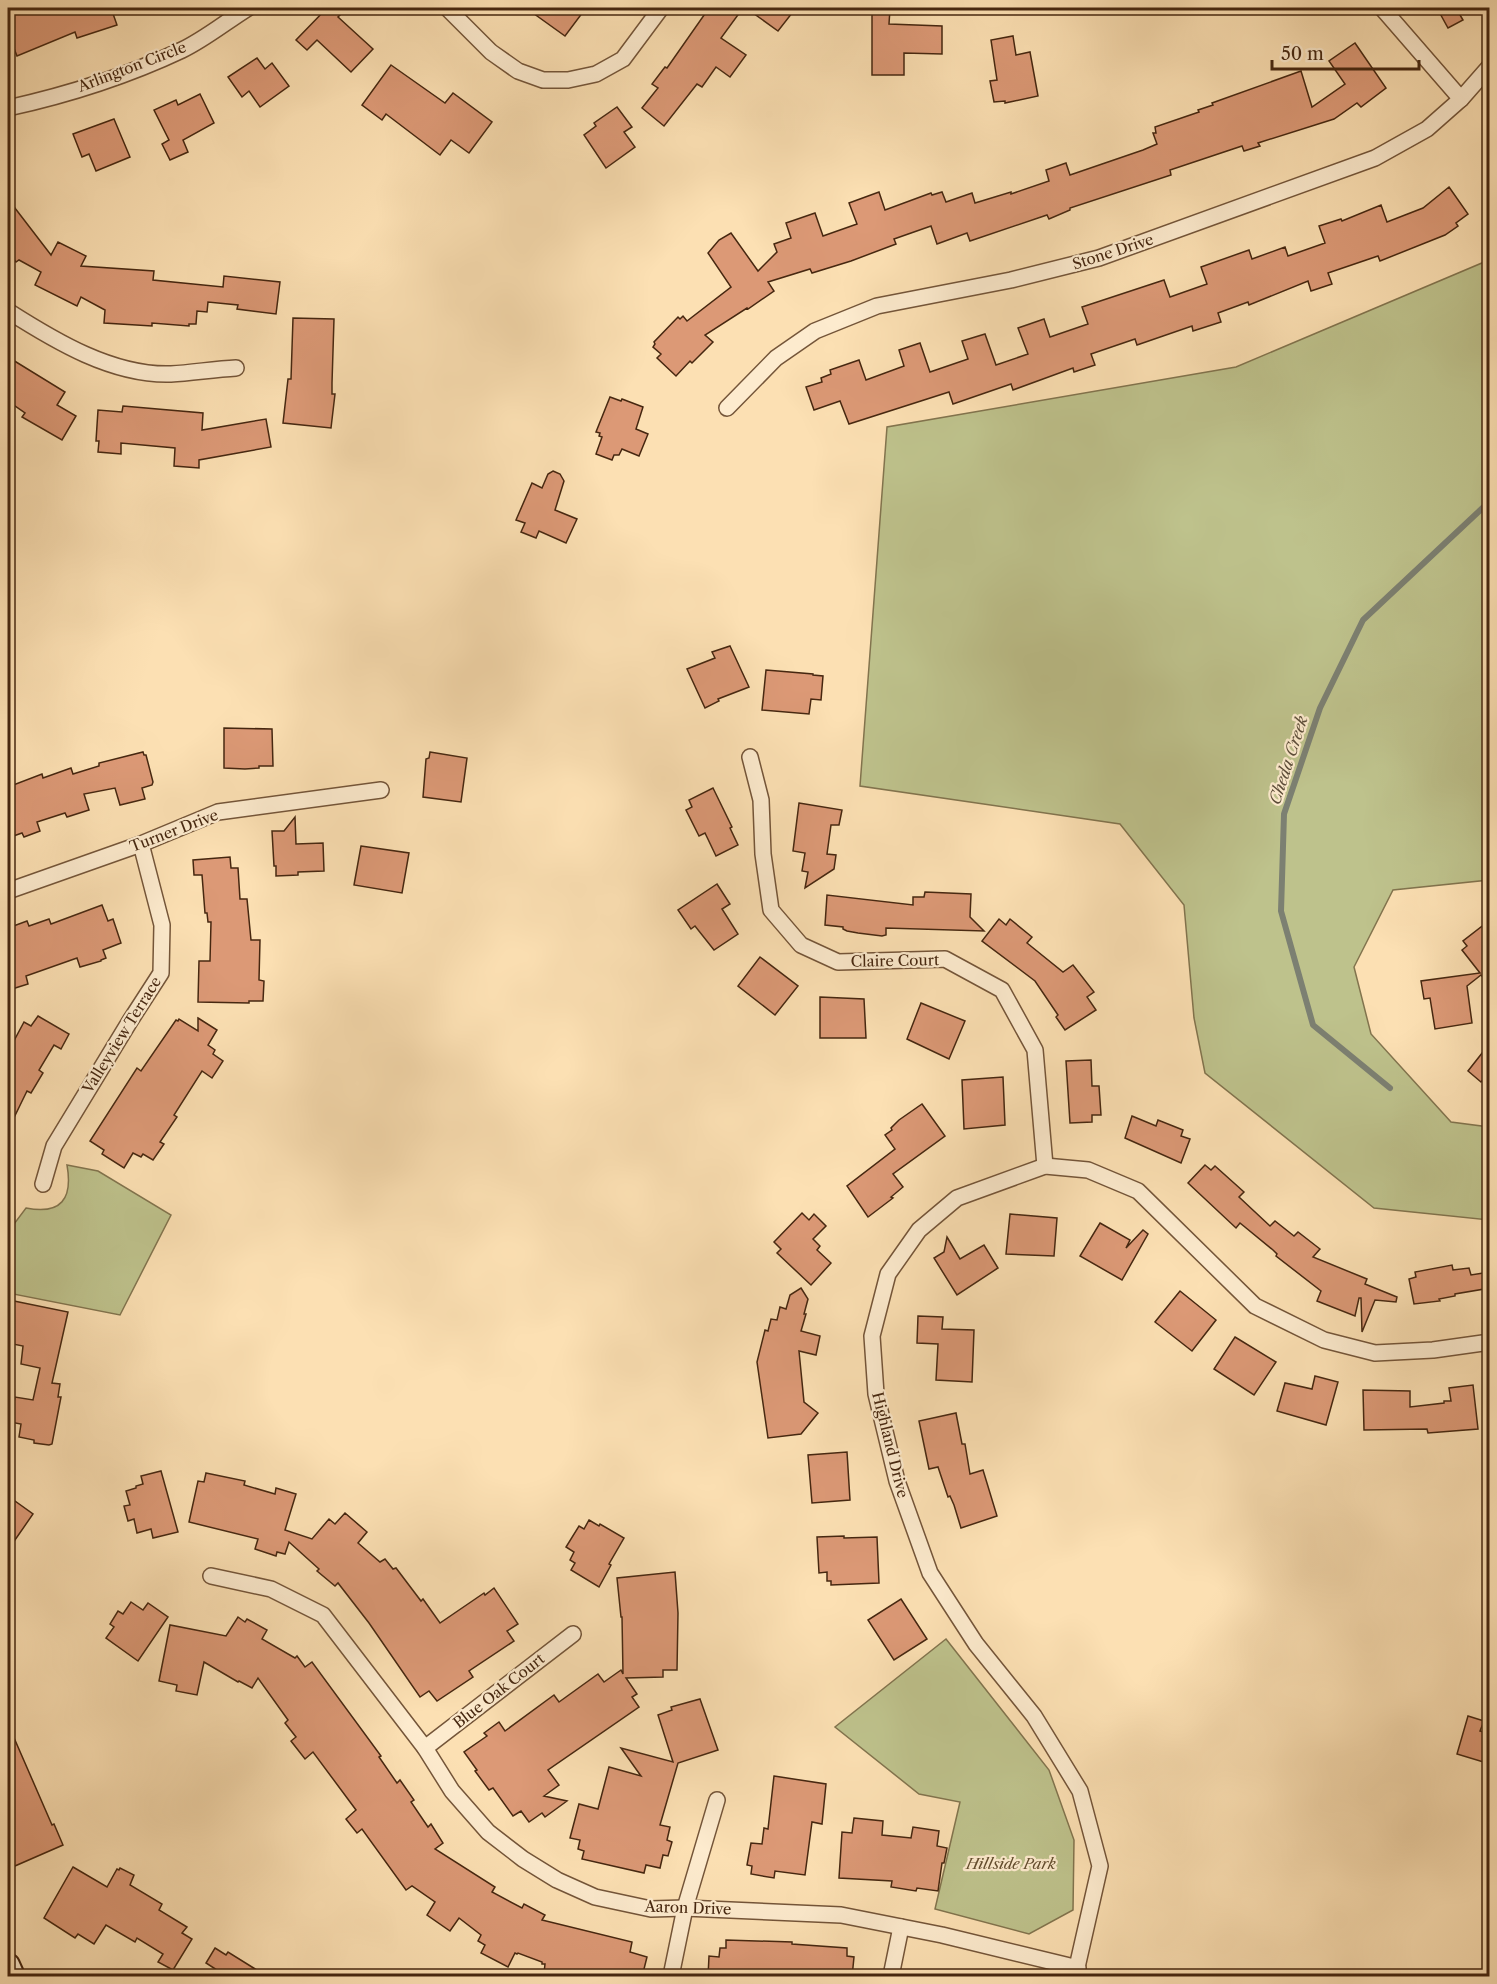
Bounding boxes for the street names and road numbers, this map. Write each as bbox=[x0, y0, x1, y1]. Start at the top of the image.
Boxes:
street label: Arlington Circle bbox=[74, 37, 189, 96]
street label: Stone Drive bbox=[1070, 229, 1156, 274]
street label: Turner Drive bbox=[127, 805, 221, 856]
street label: Claire Court bbox=[851, 950, 940, 971]
street label: Valleyview Terrace bbox=[77, 973, 165, 1097]
street label: Highland Drive bbox=[868, 1390, 913, 1500]
street label: Blue Oak Court bbox=[449, 1649, 549, 1732]
street label: Aaron Drive bbox=[643, 1896, 732, 1919]

